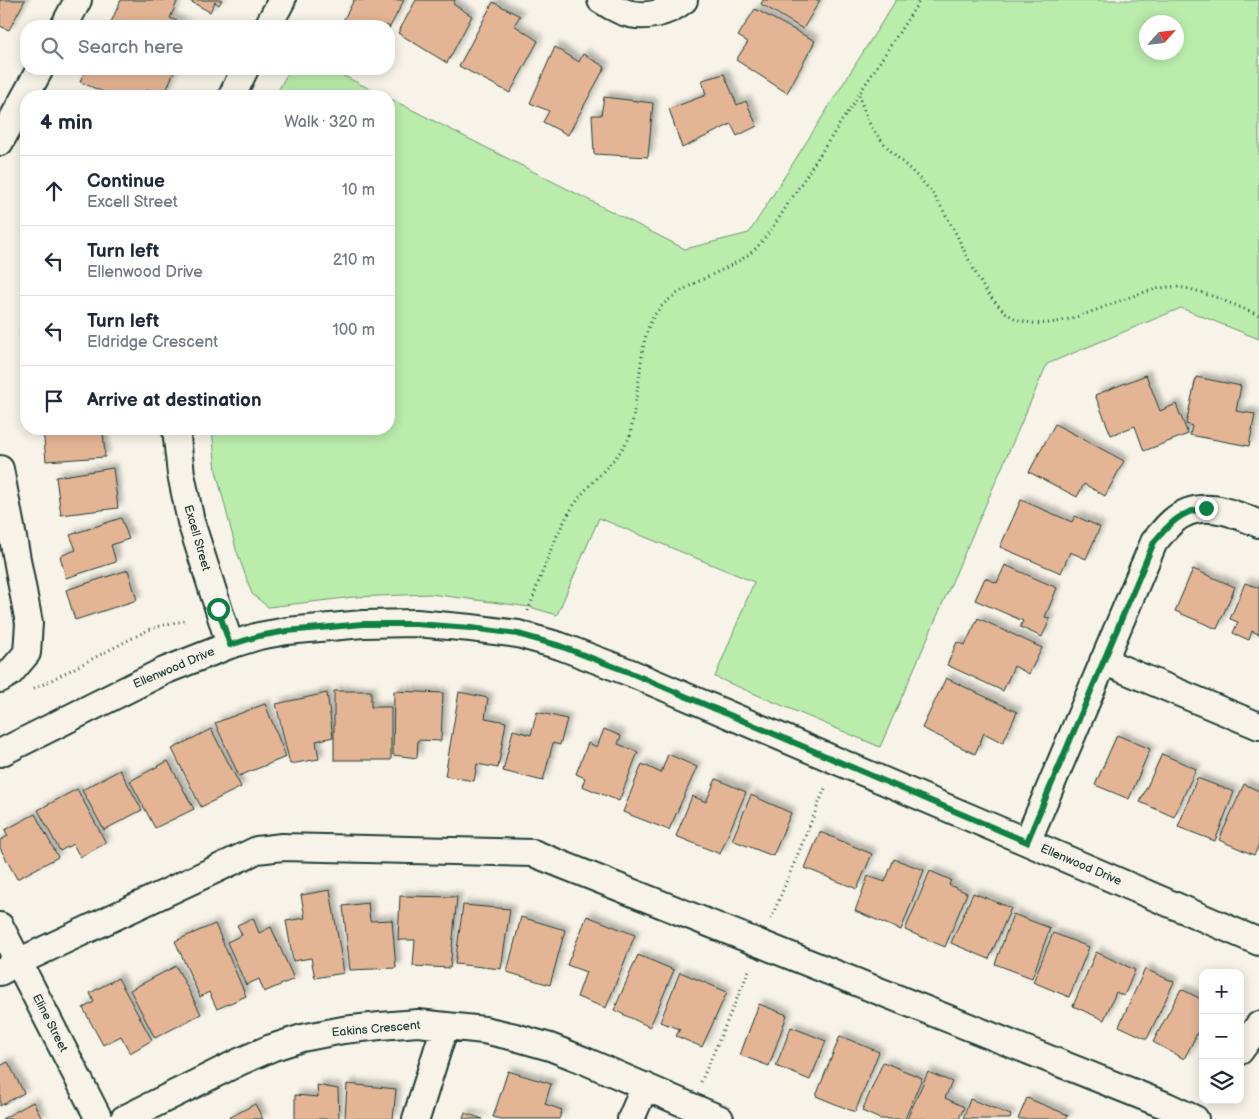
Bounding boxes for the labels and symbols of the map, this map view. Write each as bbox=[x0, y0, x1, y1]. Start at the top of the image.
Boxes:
north arrow bbox=[1139, 15, 1184, 60]
route end bbox=[1195, 497, 1218, 520]
street label: Excell Street bbox=[180, 503, 214, 573]
route start bbox=[207, 598, 230, 621]
street label: Ellenwood Drive bbox=[131, 644, 217, 692]
street label: Ellenwood Drive bbox=[1038, 841, 1124, 889]
street label: Eline Street bbox=[29, 991, 71, 1055]
street label: Eakins Crescent bbox=[331, 1018, 421, 1040]

